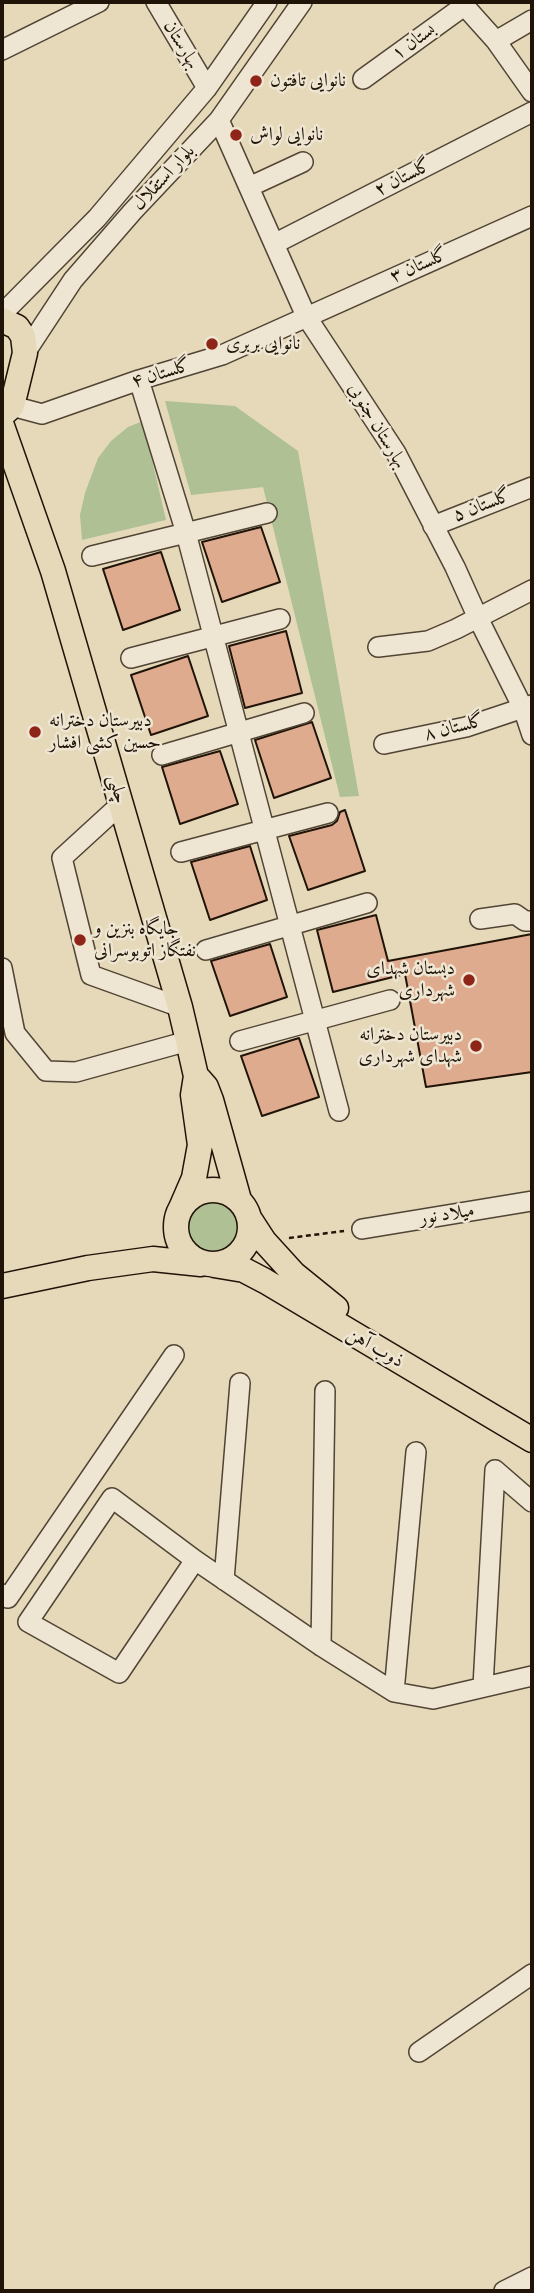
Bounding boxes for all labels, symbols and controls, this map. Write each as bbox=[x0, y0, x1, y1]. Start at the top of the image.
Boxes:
street label: بهارستان bbox=[158, 17, 204, 73]
street label: بستان ۱ bbox=[388, 19, 440, 65]
place label: نانوایی تافتون bbox=[270, 70, 346, 92]
marker: نانوایی تافتون bbox=[248, 73, 264, 89]
place label: نانوایی لواش bbox=[250, 124, 323, 146]
marker: نانوایی لواش bbox=[228, 127, 244, 143]
street label: بلوار استقلال bbox=[128, 140, 200, 216]
street label: گلستان ۲ bbox=[371, 154, 435, 202]
street label: گلستان ۳ bbox=[387, 243, 451, 289]
place label: نانوایی بربری bbox=[226, 333, 300, 355]
marker: نانوایی بربری bbox=[204, 336, 220, 352]
street label: گلستان ۴ bbox=[129, 354, 193, 394]
street label: بهارستان جنوبی bbox=[343, 379, 411, 473]
street label: گلستان ۵ bbox=[450, 484, 514, 528]
place label: دبیرستان دخترانه حسین کشی افشار bbox=[49, 710, 161, 754]
street label: گلستان ۸ bbox=[422, 710, 486, 746]
marker: دبیرستان دخترانه حسین کشی افشار bbox=[27, 724, 43, 740]
street label: چلبی bbox=[102, 772, 132, 806]
place label: جایگاه بنزین و نفتگاز اتوبوسرانی bbox=[94, 918, 196, 962]
marker: جایگاه بنزین و نفتگاز اتوبوسرانی bbox=[72, 932, 88, 948]
place label: دبستان شهدای شهرداری bbox=[366, 958, 455, 1002]
marker: دبستان شهدای شهرداری bbox=[461, 972, 477, 988]
place label: دبیرستان دخترانه شهدای شهرداری bbox=[359, 1024, 462, 1068]
marker: دبیرستان دخترانه شهدای شهرداری bbox=[468, 1038, 484, 1054]
street label: میلاد نور bbox=[418, 1199, 476, 1231]
street label: ذوب آهن bbox=[342, 1323, 408, 1373]

